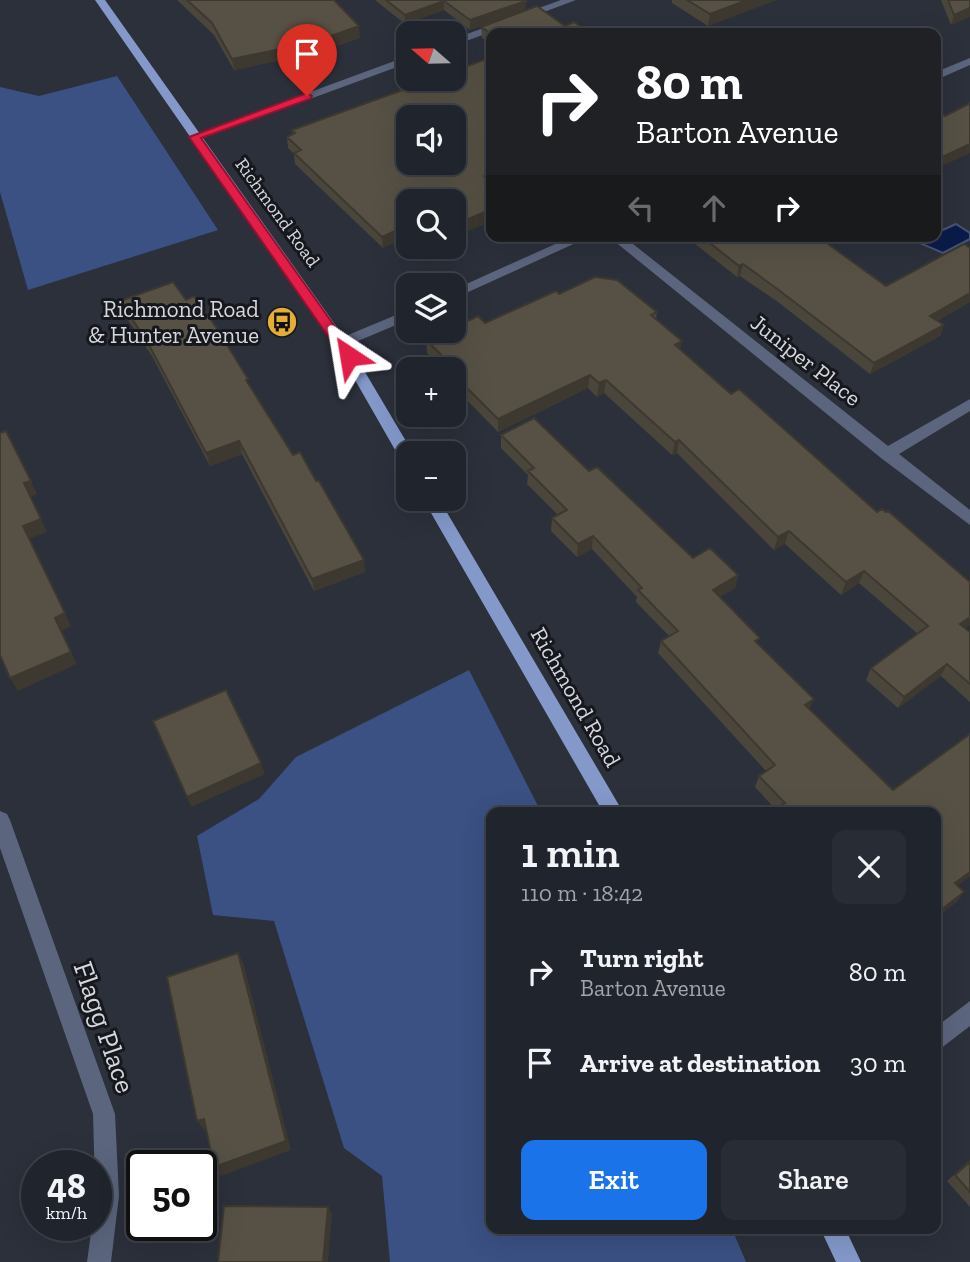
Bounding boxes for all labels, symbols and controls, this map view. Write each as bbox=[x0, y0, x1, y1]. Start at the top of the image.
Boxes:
north arrow bbox=[396, 21, 466, 91]
map controls bbox=[396, 21, 466, 511]
pin bbox=[277, 24, 337, 96]
icon: arrive bbox=[288, 35, 326, 73]
text: 80 m bbox=[636, 53, 743, 112]
icon: right bbox=[521, 56, 612, 147]
button: sound bbox=[396, 105, 466, 175]
text: Barton Avenue bbox=[636, 113, 839, 151]
street label: Richmond Road bbox=[230, 153, 325, 272]
button: search bbox=[396, 189, 466, 259]
icon: left bbox=[622, 189, 660, 227]
icon: ahead bbox=[695, 189, 733, 227]
icon: right bbox=[768, 189, 806, 227]
button: layers bbox=[396, 273, 466, 343]
place label: Richmond Road & Hunter Avenue bbox=[88, 295, 259, 349]
bus stop icon: Richmond Road & Hunter Avenue bbox=[265, 305, 299, 339]
street label: Juniper Place bbox=[745, 308, 867, 412]
position arrow bbox=[312, 319, 386, 393]
button: + bbox=[396, 357, 466, 427]
button: − bbox=[396, 441, 466, 511]
street label: Richmond Road bbox=[525, 622, 627, 772]
text: 1 min bbox=[521, 827, 620, 878]
button: close bbox=[832, 830, 906, 904]
text: 110 m · 18:42 bbox=[521, 879, 643, 907]
text: Turn right bbox=[580, 942, 703, 974]
icon: right bbox=[521, 953, 559, 991]
text: 80 m bbox=[849, 956, 906, 988]
street label: Flagg Place bbox=[67, 957, 142, 1097]
text: Barton Avenue bbox=[580, 974, 726, 1002]
icon: arrive bbox=[521, 1044, 559, 1082]
text: Arrive at destination bbox=[580, 1047, 820, 1079]
text: 30 m bbox=[850, 1047, 906, 1079]
button: Exit bbox=[521, 1140, 707, 1220]
button: Share bbox=[721, 1140, 906, 1220]
speed limit sign: 50 bbox=[126, 1150, 217, 1241]
text: 48 bbox=[47, 1165, 86, 1207]
text: km/h bbox=[46, 1202, 87, 1224]

